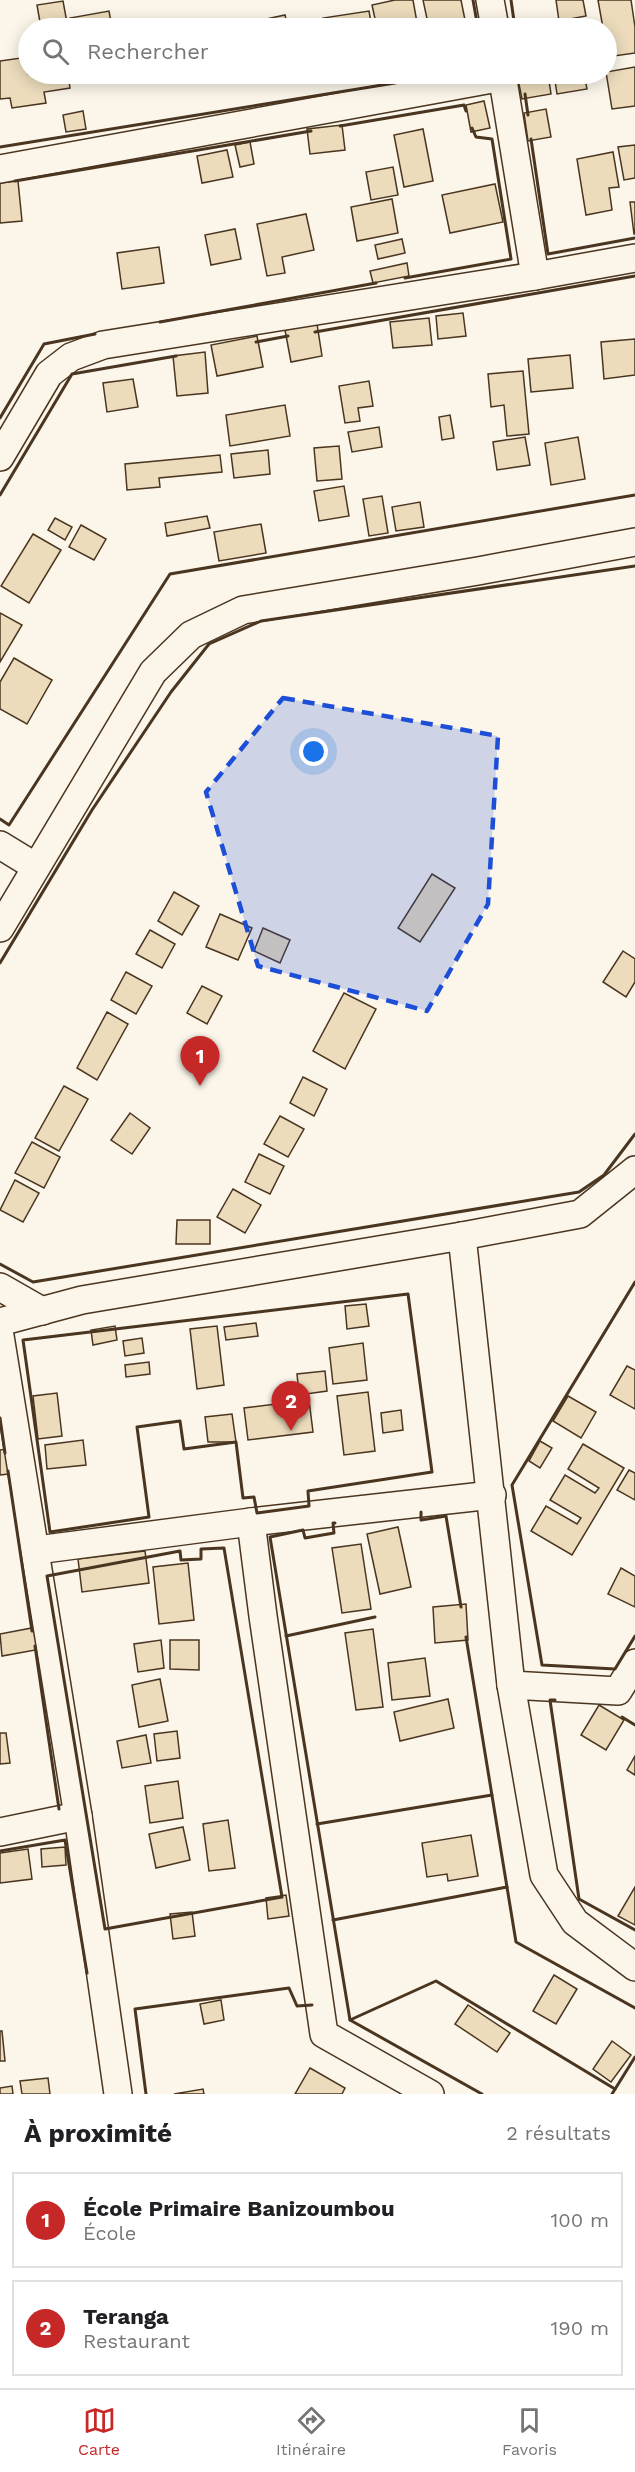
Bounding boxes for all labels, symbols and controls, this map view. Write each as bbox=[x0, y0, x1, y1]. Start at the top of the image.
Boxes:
search box bbox=[18, 18, 617, 84]
icon: search bbox=[39, 35, 72, 68]
text: Rechercher bbox=[87, 39, 209, 64]
your location bbox=[299, 737, 328, 766]
pin: 1 bbox=[180, 1036, 220, 1086]
pin: 2 bbox=[272, 1382, 310, 1431]
text: À proximité bbox=[24, 2118, 172, 2148]
text: 2 résultats bbox=[506, 2121, 611, 2145]
text: École Primaire Banizoumbou bbox=[83, 2196, 395, 2221]
text: 1 bbox=[41, 2208, 50, 2232]
text: 100 m bbox=[550, 2208, 609, 2232]
text: École bbox=[83, 2221, 136, 2245]
text: Teranga bbox=[83, 2304, 169, 2329]
text: 2 bbox=[40, 2316, 51, 2340]
text: 190 m bbox=[551, 2316, 609, 2340]
text: Restaurant bbox=[83, 2329, 190, 2353]
tab: Carte bbox=[78, 2404, 120, 2459]
tab: Itinéraire bbox=[276, 2404, 346, 2459]
tab: Favoris bbox=[502, 2404, 557, 2459]

